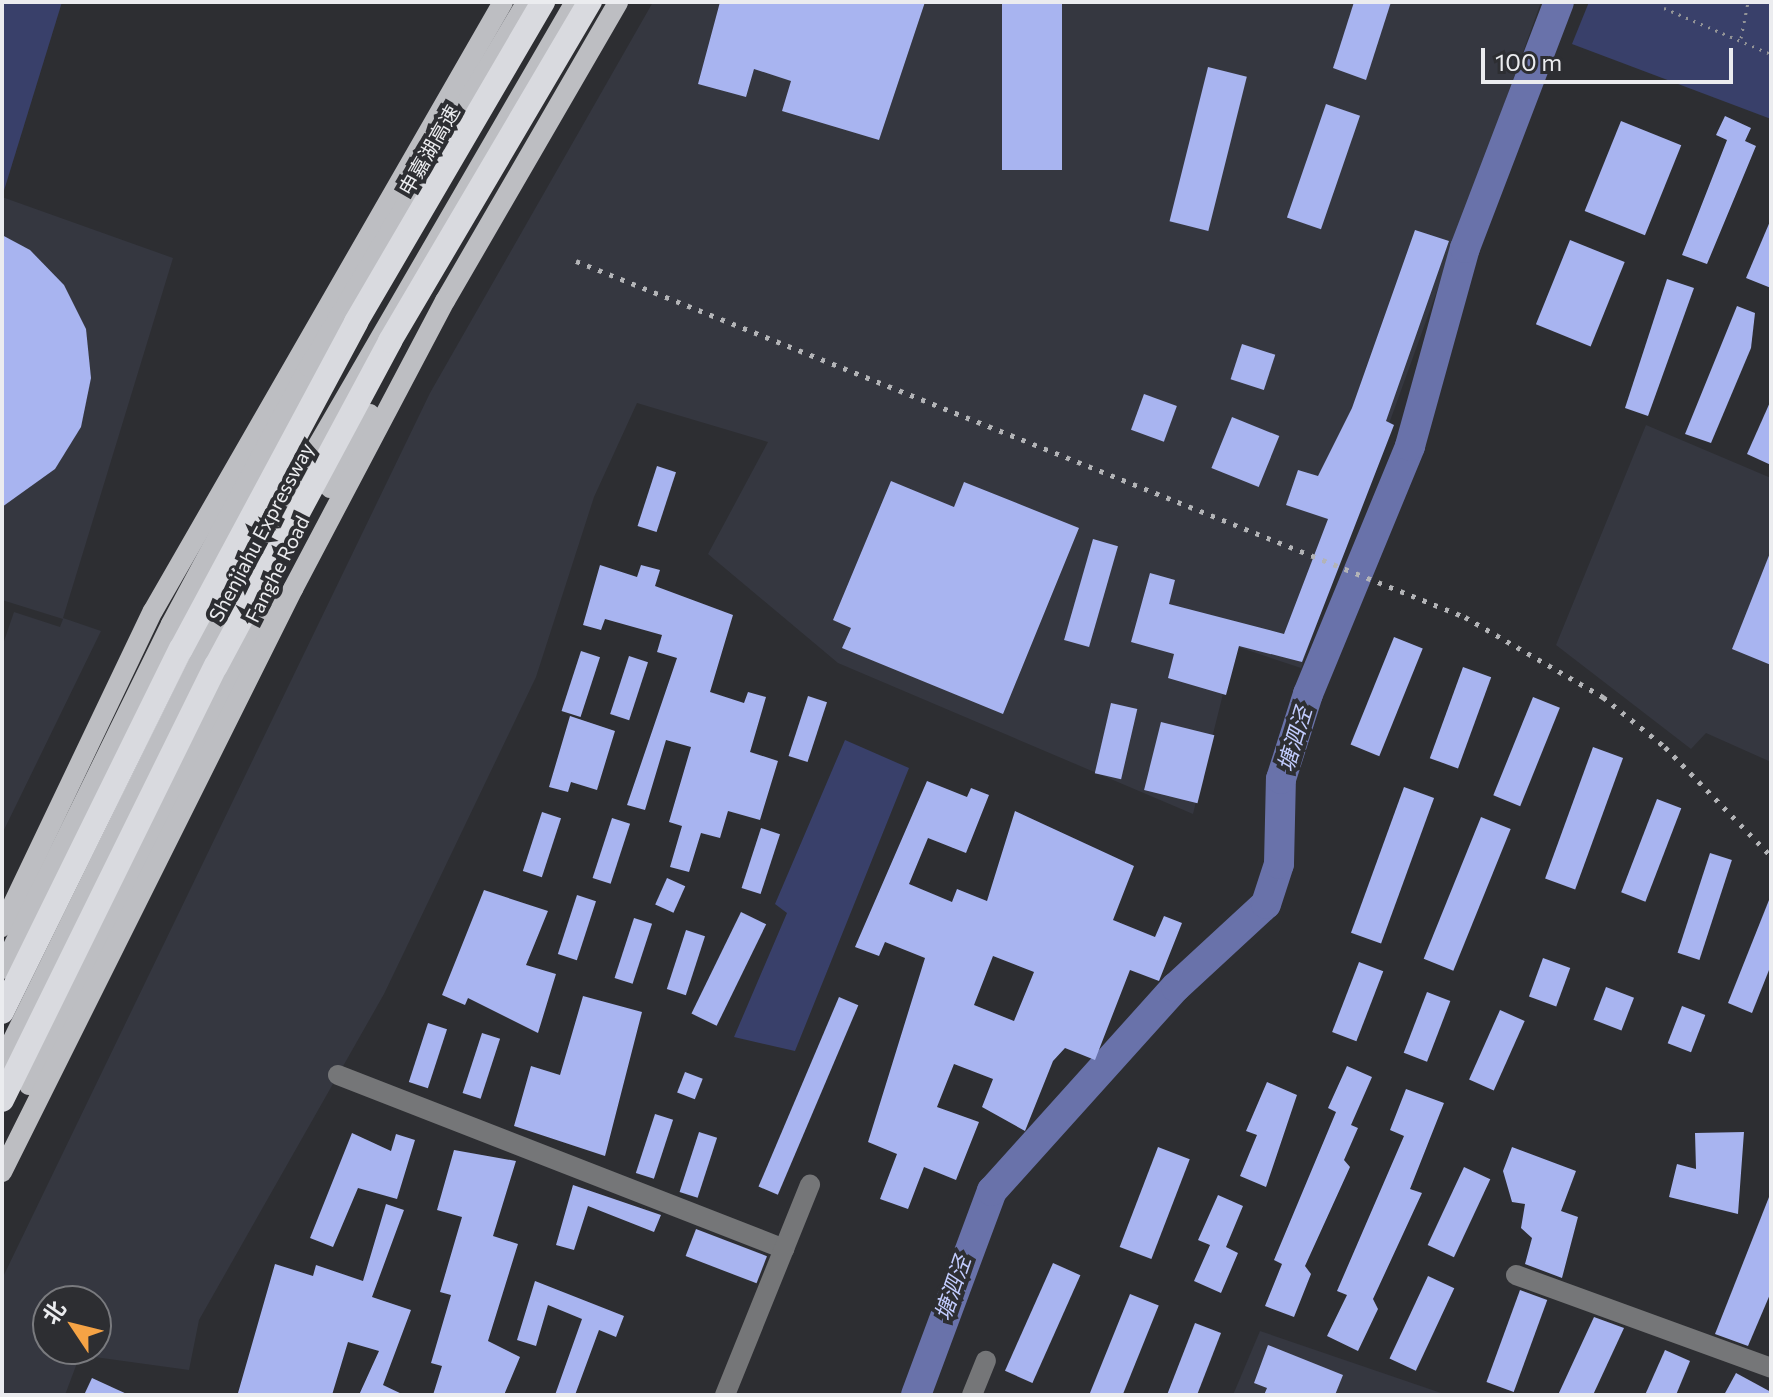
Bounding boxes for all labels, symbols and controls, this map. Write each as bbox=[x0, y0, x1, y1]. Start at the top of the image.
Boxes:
scale bar bbox=[1485, 32, 1737, 82]
text: 100 m bbox=[1495, 47, 1562, 76]
street label: 申嘉湖高速 bbox=[394, 101, 464, 199]
street label: Shenjiahu Expressway bbox=[204, 438, 318, 626]
street label: Fanghe Road bbox=[240, 512, 314, 626]
water label: 塘泗泾 bbox=[1272, 704, 1316, 774]
water label: 塘泗泾 bbox=[929, 1253, 975, 1323]
north arrow bbox=[32, 1285, 112, 1365]
text: 北 bbox=[36, 1295, 71, 1329]

